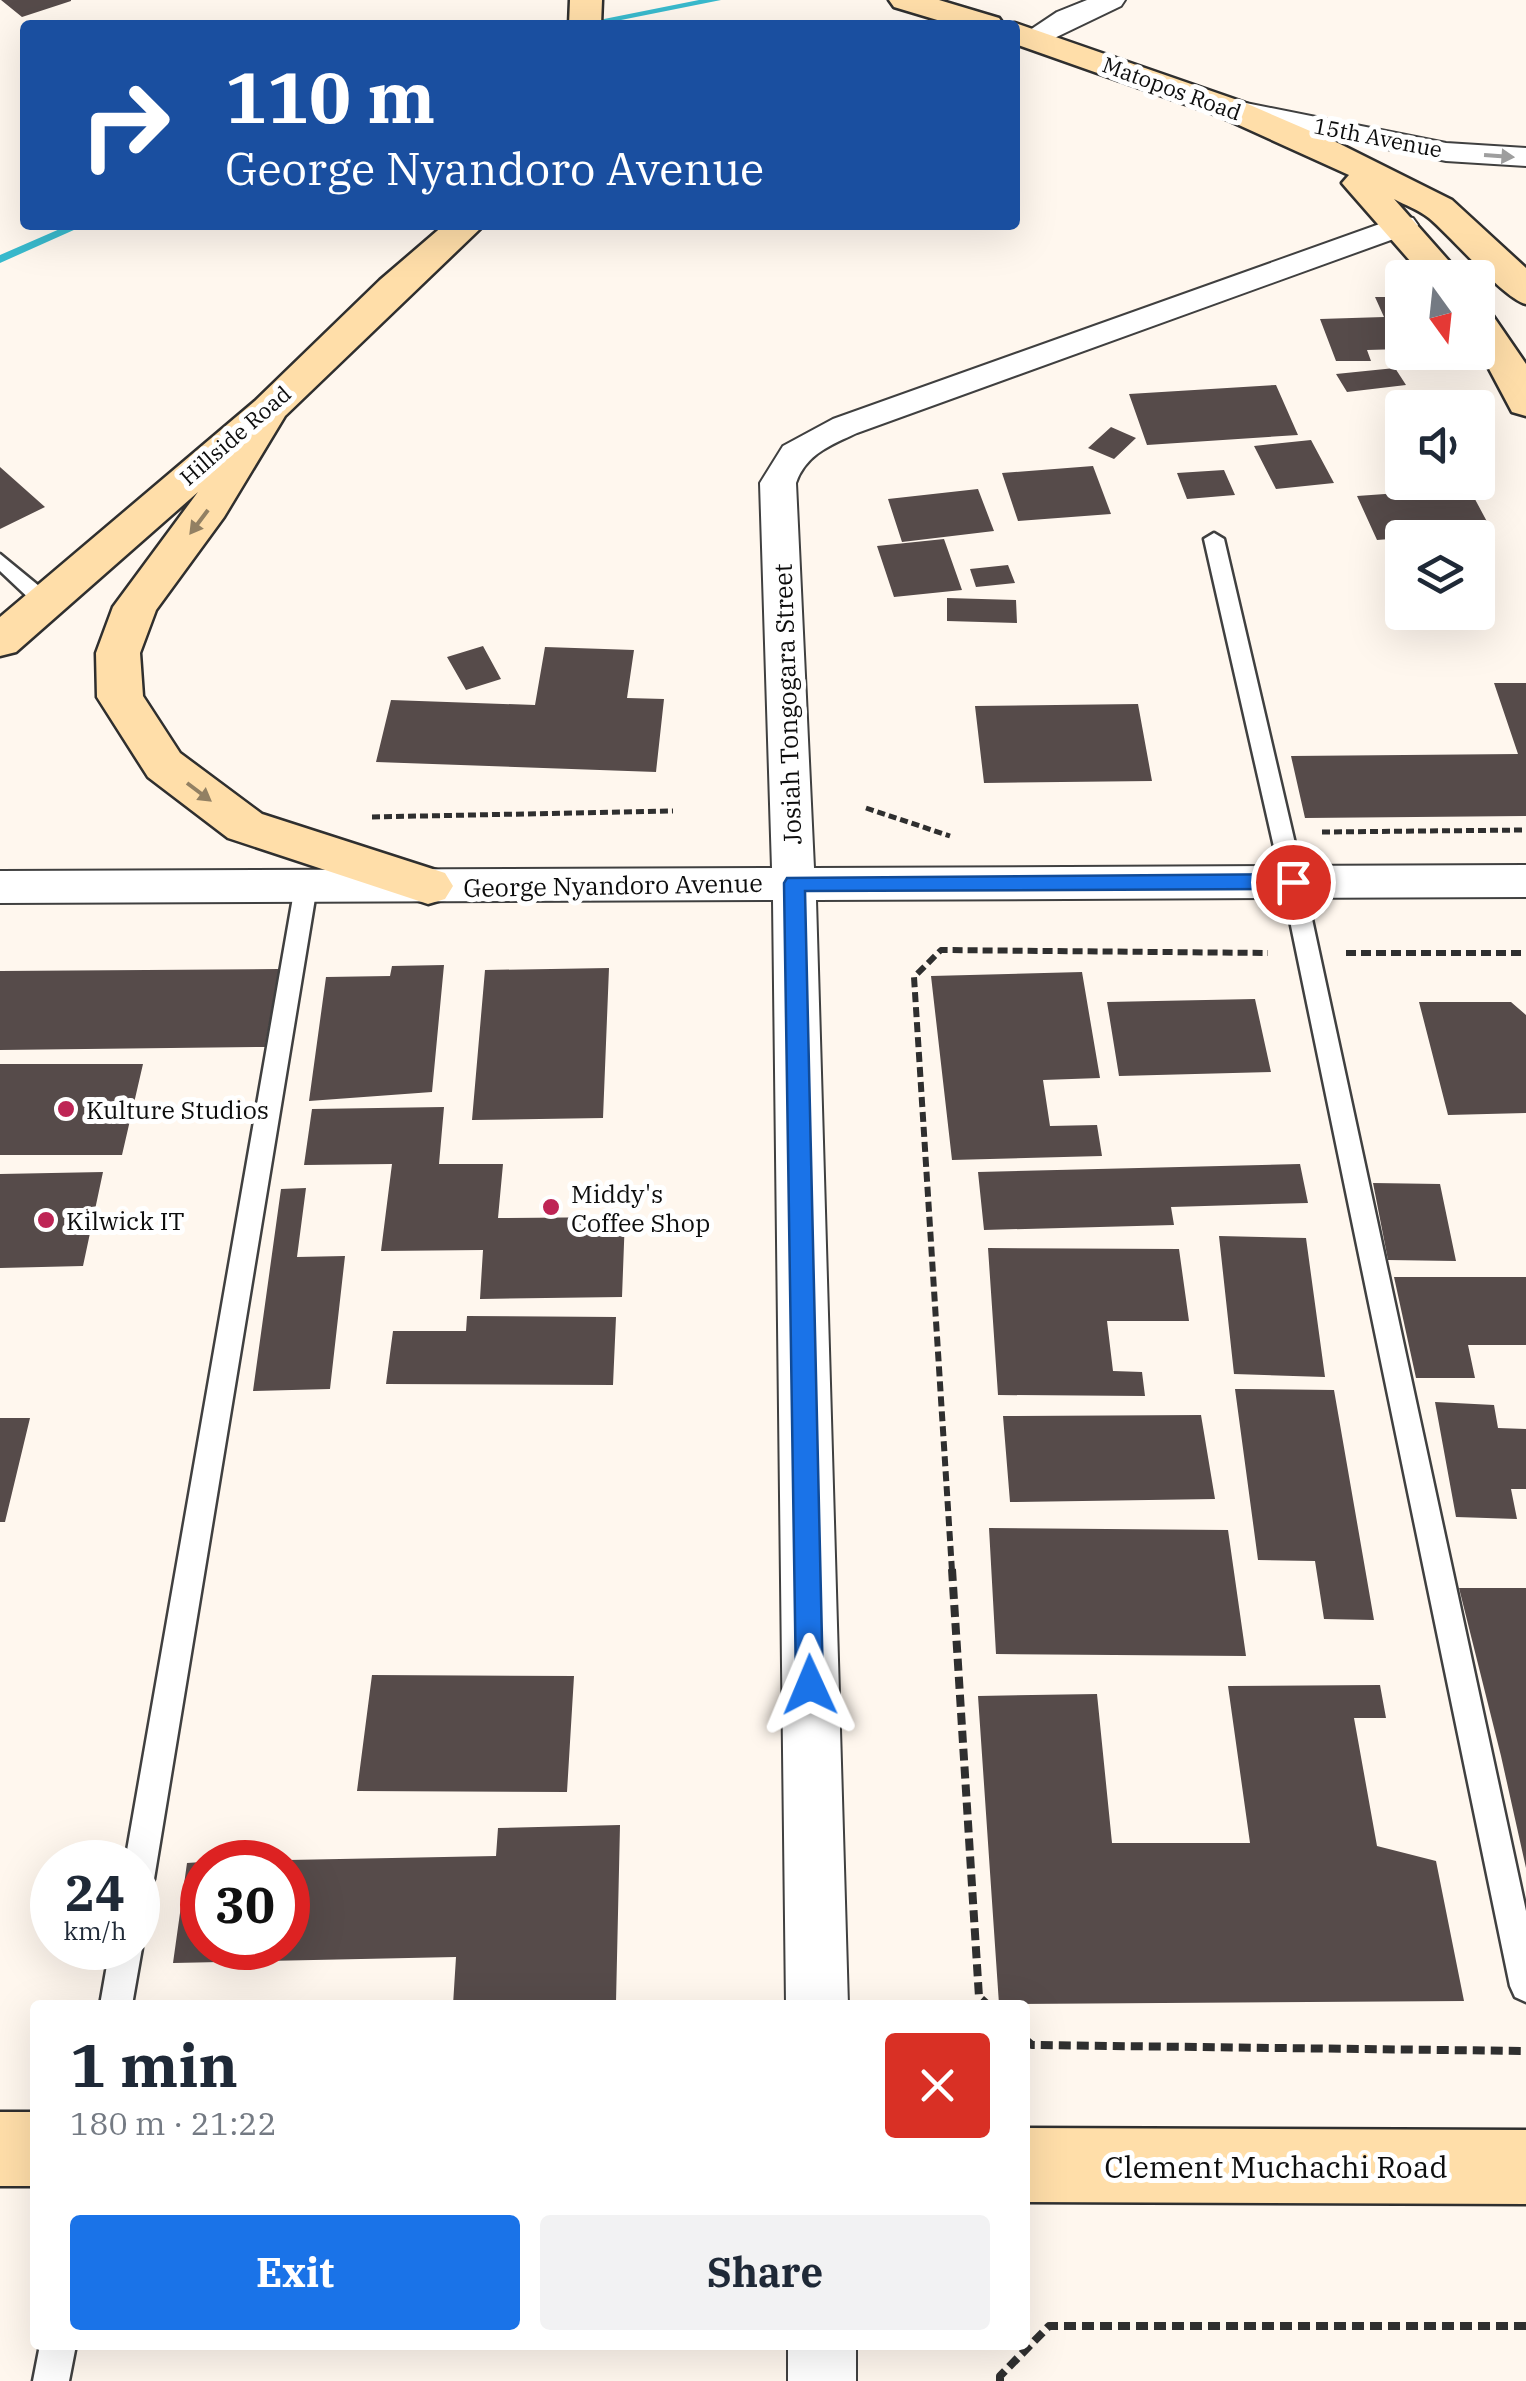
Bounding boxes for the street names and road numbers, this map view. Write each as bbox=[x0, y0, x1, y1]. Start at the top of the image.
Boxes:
street label: Matopos Road bbox=[1099, 49, 1245, 127]
street label: 15th Avenue bbox=[1311, 110, 1445, 164]
street label: Hillside Road bbox=[173, 379, 297, 491]
street label: Josiah Tongogara Street bbox=[766, 563, 808, 845]
street label: George Nyandoro Avenue bbox=[463, 866, 763, 904]
street label: Clement Muchachi Road bbox=[1104, 2147, 1448, 2186]

